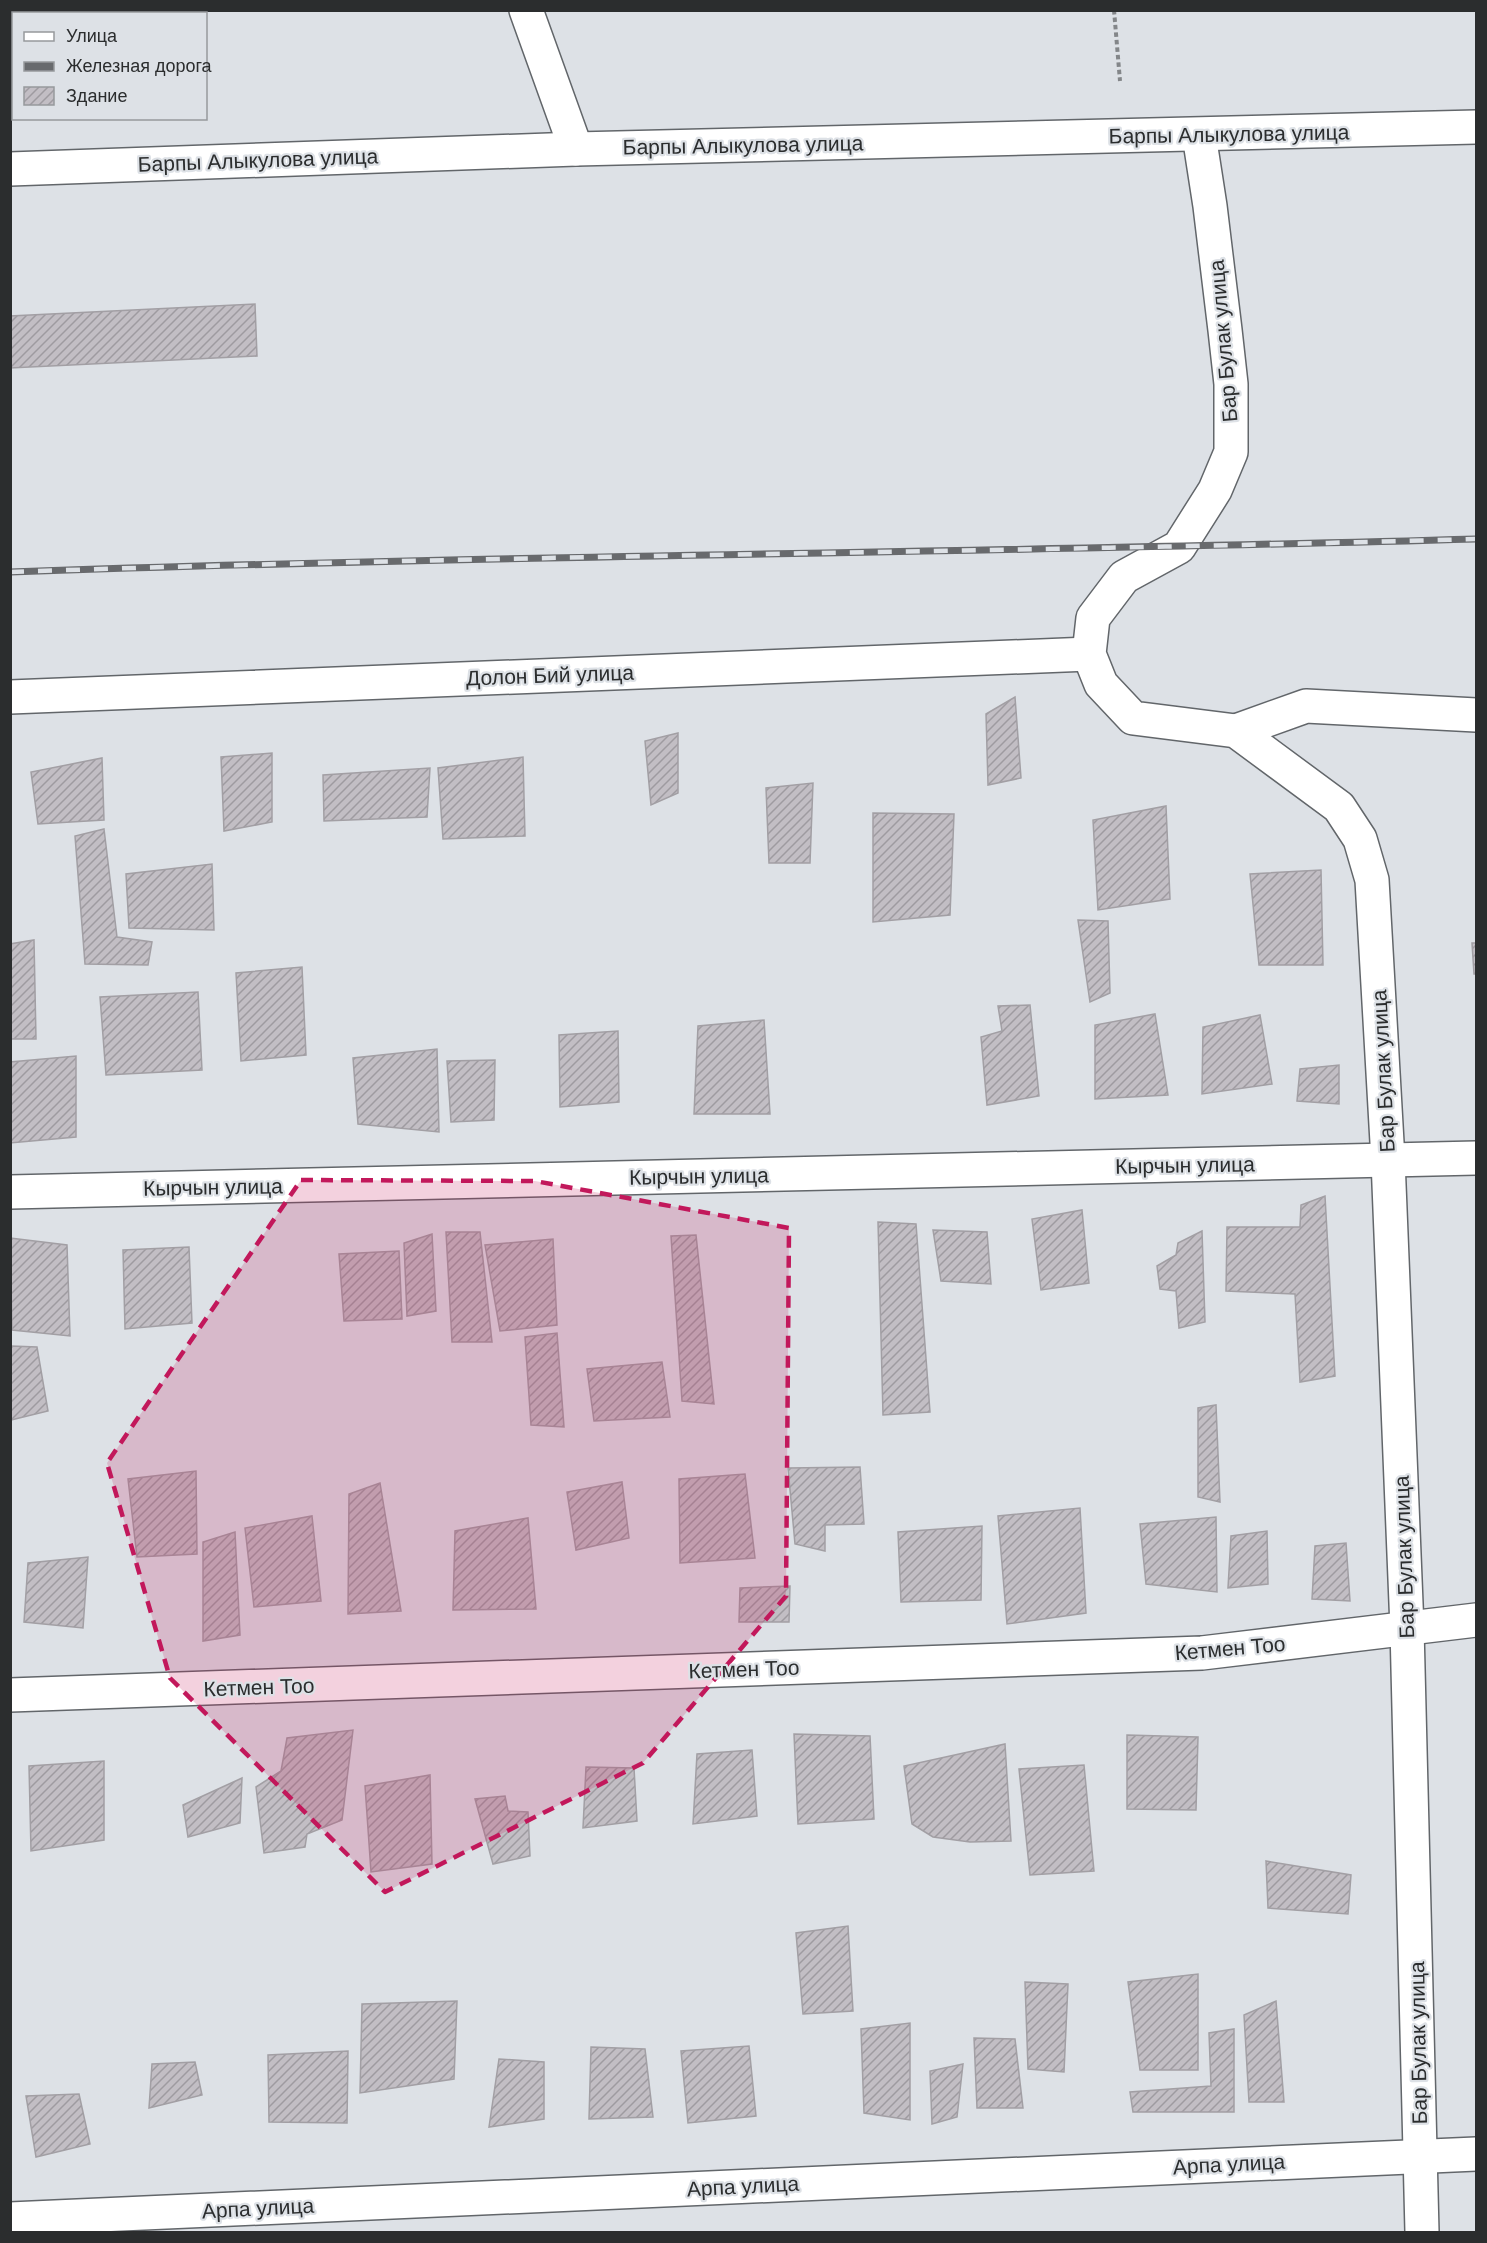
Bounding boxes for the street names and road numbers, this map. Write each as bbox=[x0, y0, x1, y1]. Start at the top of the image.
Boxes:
street label: Барпы Алыкулова улица bbox=[1109, 120, 1350, 148]
street label: Барпы Алыкулова улица bbox=[623, 131, 864, 159]
street label: Барпы Алыкулова улица bbox=[137, 144, 379, 176]
street label: Бар Булак улица bbox=[1204, 258, 1242, 423]
street label: Долон Бий улица bbox=[466, 661, 635, 689]
street label: Бар Булак улица bbox=[1367, 989, 1399, 1153]
street label: Кырчын улица bbox=[1115, 1152, 1255, 1178]
street label: Кырчын улица bbox=[629, 1163, 769, 1189]
street label: Кырчын улица bbox=[143, 1174, 283, 1200]
street label: Бар Булак улица bbox=[1390, 1475, 1418, 1639]
street label: Кетмен Тоо bbox=[1174, 1632, 1286, 1664]
street label: Кетмен Тоо bbox=[688, 1656, 800, 1682]
street label: Кетмен Тоо bbox=[203, 1674, 315, 1700]
street label: Бар Булак улица bbox=[1405, 1961, 1431, 2125]
street label: Арпа улица bbox=[1172, 2150, 1286, 2178]
street label: Арпа улица bbox=[686, 2172, 800, 2200]
street label: Арпа улица bbox=[201, 2194, 315, 2222]

